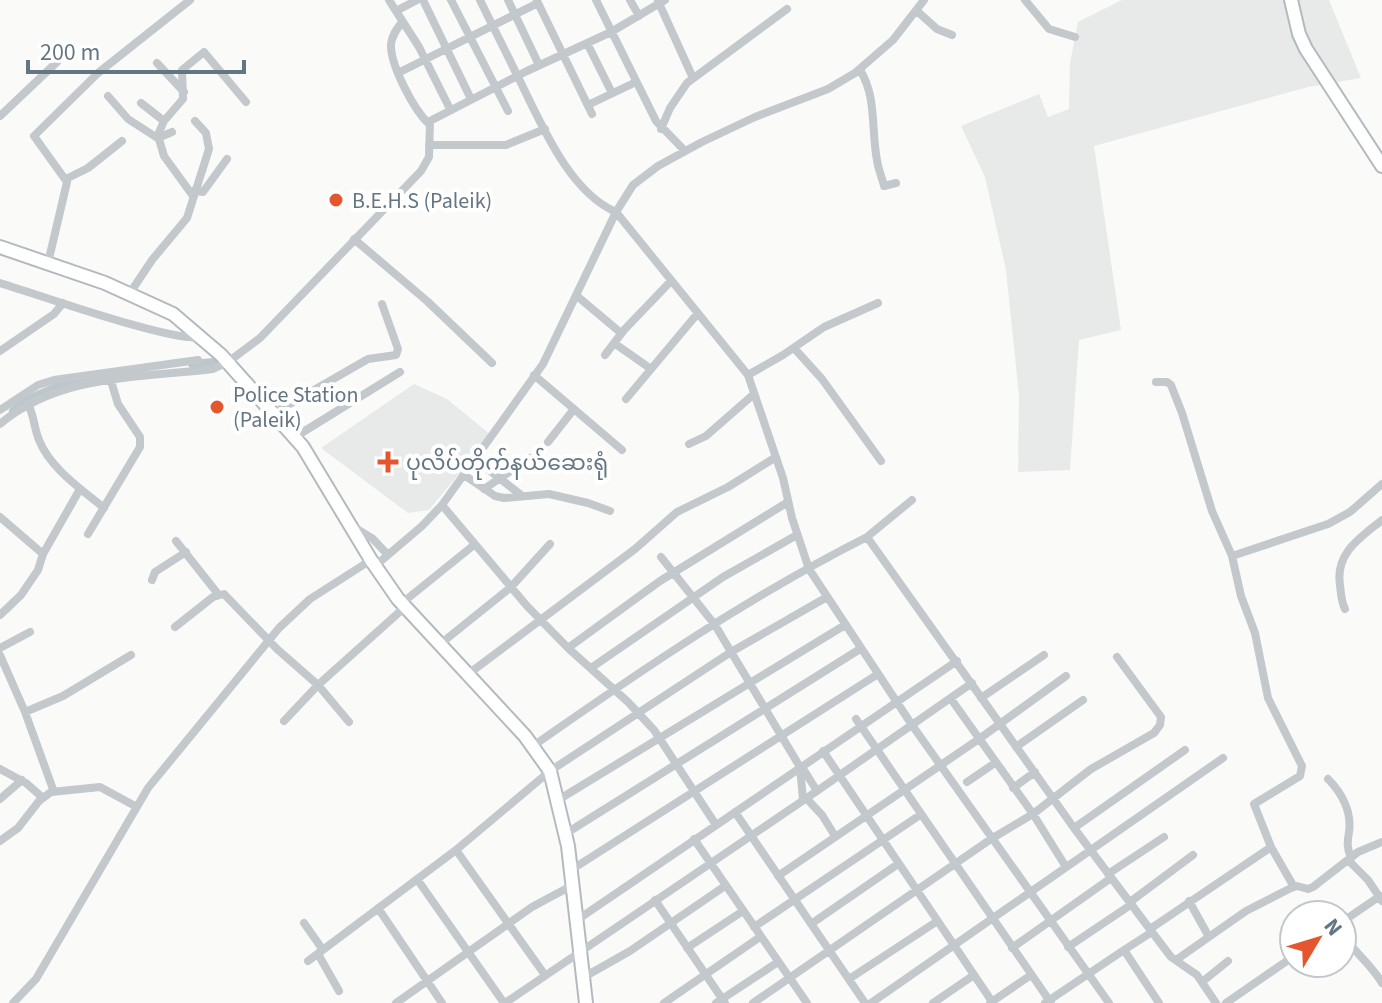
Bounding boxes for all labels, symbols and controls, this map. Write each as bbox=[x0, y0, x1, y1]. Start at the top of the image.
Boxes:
scale bar bbox=[28, 24, 244, 74]
text: 200 m bbox=[40, 35, 100, 70]
place label: B.E.H.S (Paleik) bbox=[352, 185, 492, 217]
marker: B.E.H.S (Paleik) bbox=[327, 191, 345, 209]
place label: Police Station (Paleik) bbox=[233, 379, 359, 436]
marker: Police Station (Paleik) bbox=[208, 398, 226, 416]
place label: ပုလိပ်တိုက်နယ်ဆေးရုံ bbox=[406, 447, 608, 480]
marker: ပုလိပ်တိုက်နယ်ဆေးရုံ bbox=[377, 451, 399, 473]
north arrow bbox=[1278, 899, 1358, 979]
text: N bbox=[1316, 912, 1350, 943]

